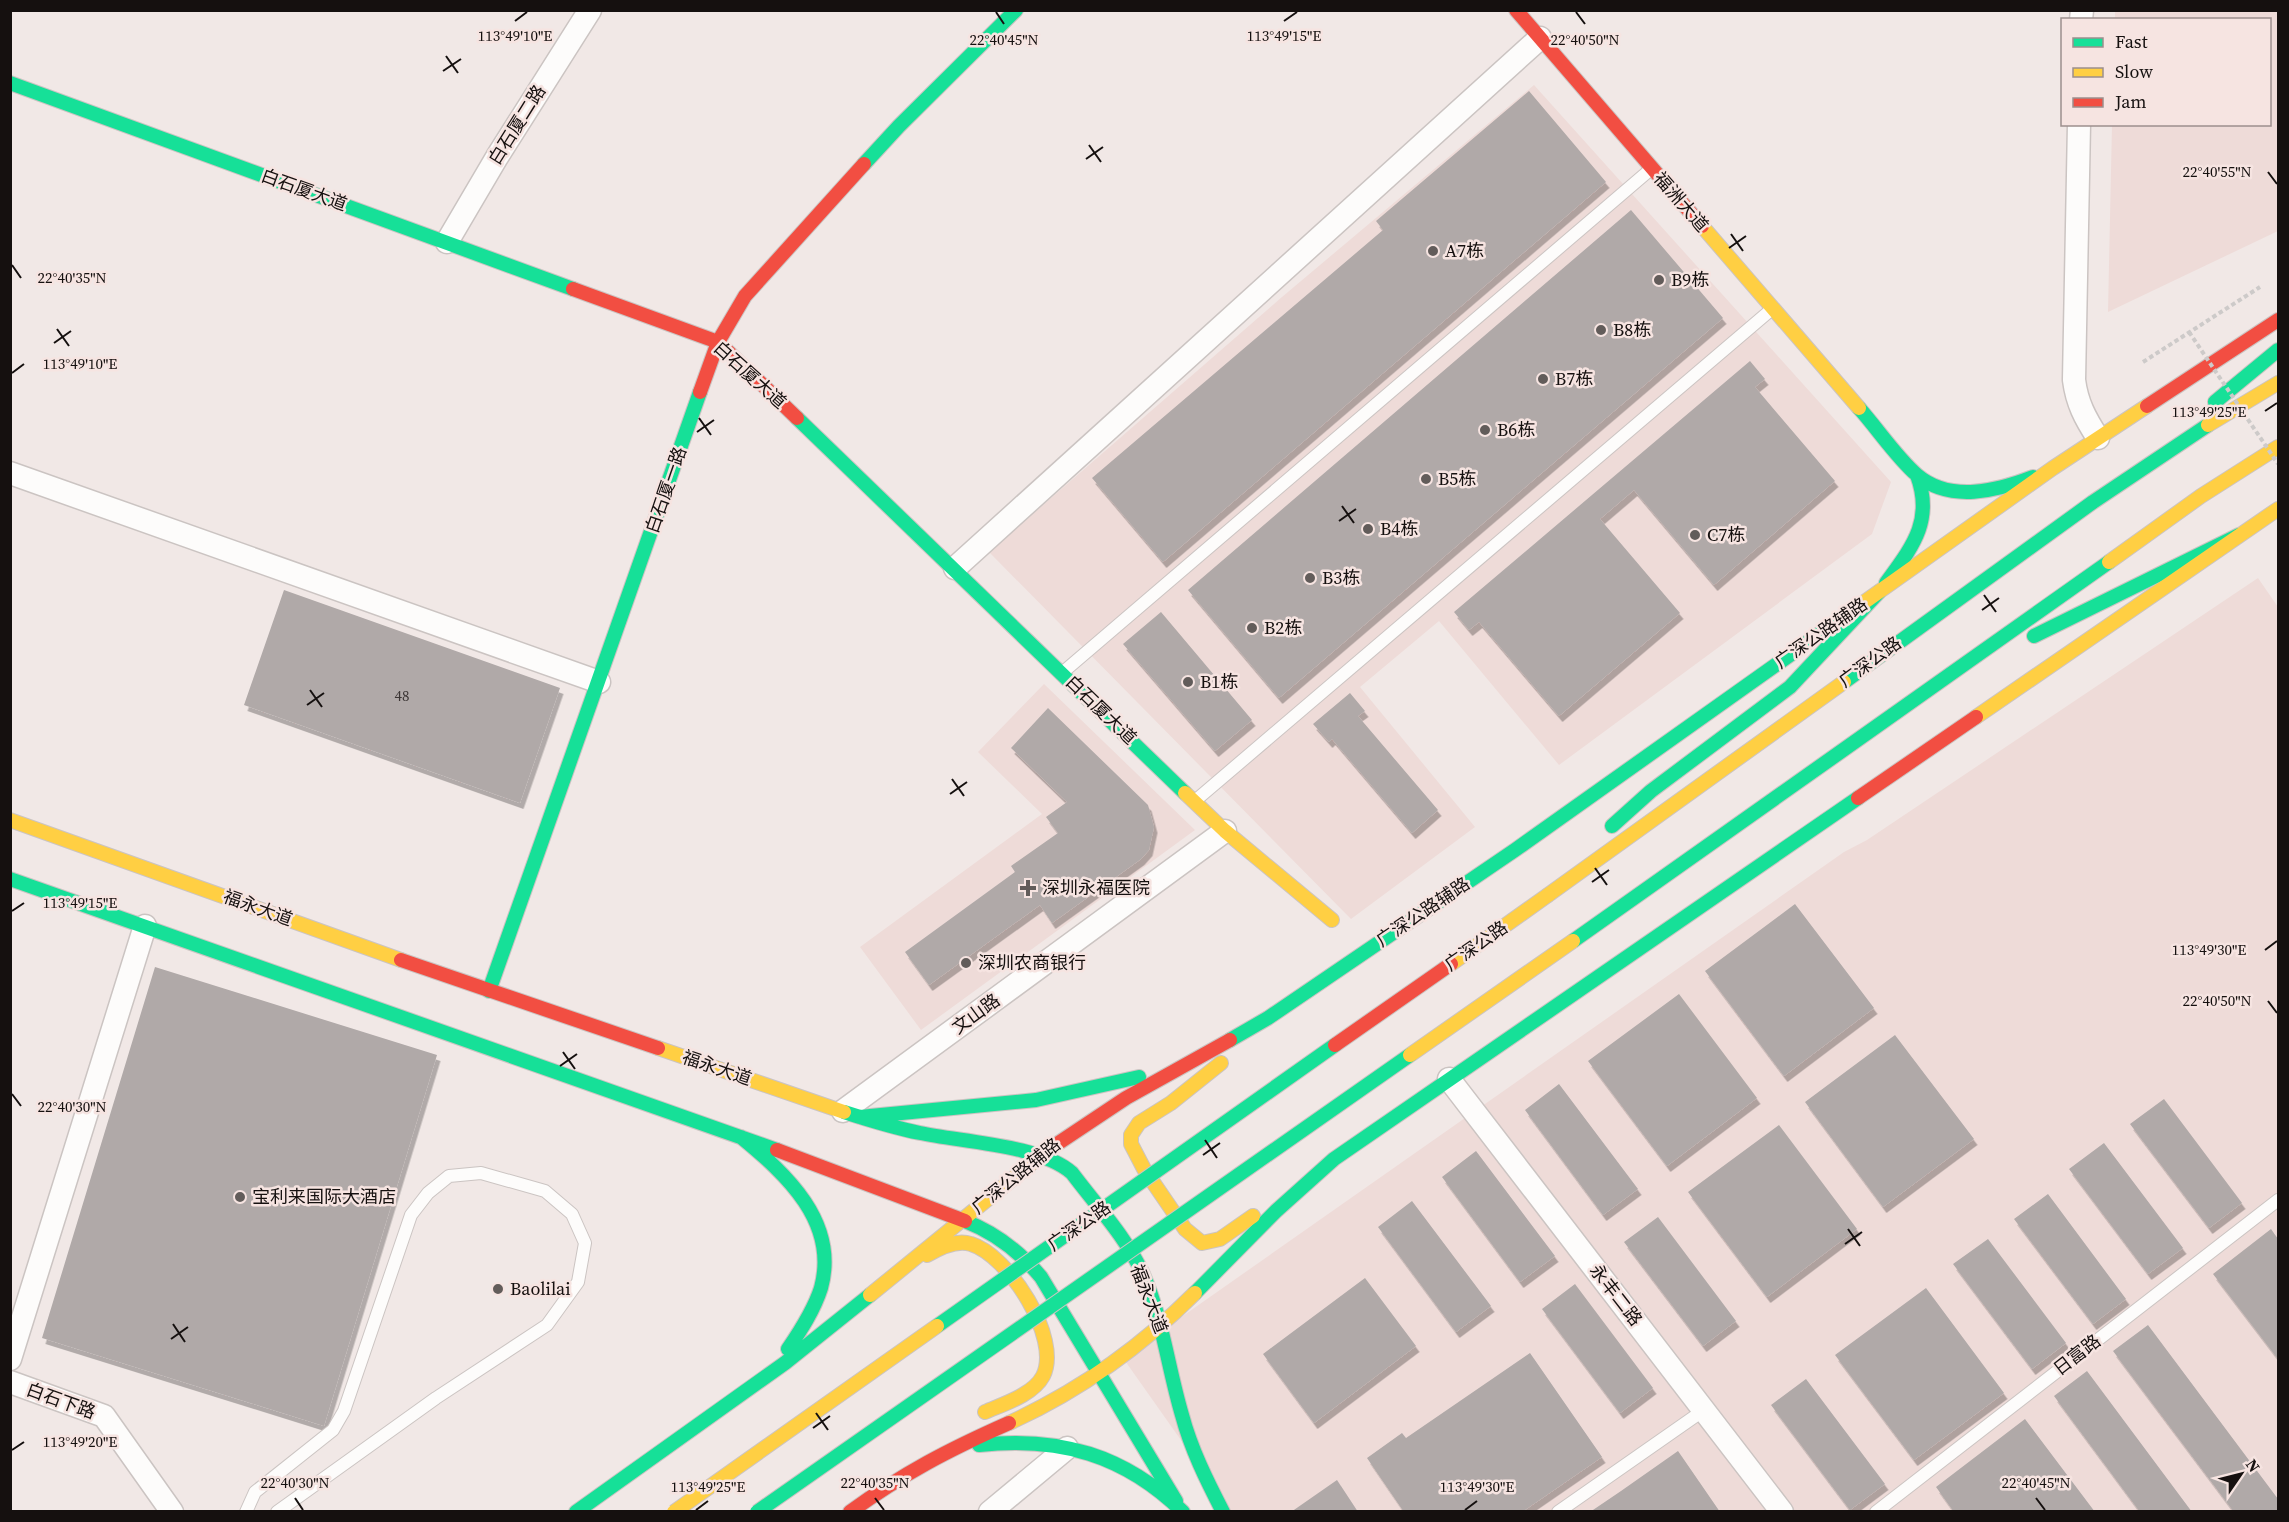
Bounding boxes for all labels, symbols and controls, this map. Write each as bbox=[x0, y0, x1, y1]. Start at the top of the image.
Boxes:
legend bbox=[2061, 18, 2271, 126]
text: 113°49'10"E bbox=[478, 25, 552, 46]
text: 113°49'15"E bbox=[1247, 25, 1321, 46]
text: 22°40'45"N bbox=[969, 29, 1039, 50]
text: 22°40'50"N bbox=[1550, 29, 1620, 50]
text: Fast bbox=[2115, 29, 2148, 54]
text: Slow bbox=[2115, 59, 2153, 84]
street label: 白石厦二路 bbox=[482, 80, 551, 170]
text: Jam bbox=[2114, 89, 2147, 114]
text: 22°40'55"N bbox=[2182, 161, 2252, 182]
street label: 白石厦大道 bbox=[258, 162, 351, 217]
street label: 福洲大道 bbox=[1648, 166, 1714, 237]
place label: A7栋 bbox=[1445, 238, 1484, 263]
marker: A7栋 bbox=[1426, 244, 1440, 258]
text: 22°40'35"N bbox=[37, 267, 107, 288]
place label: B9栋 bbox=[1671, 267, 1709, 292]
marker: B9栋 bbox=[1652, 273, 1666, 287]
place label: B8栋 bbox=[1613, 317, 1651, 342]
marker: B8栋 bbox=[1594, 323, 1608, 337]
street label: 白石厦大道 bbox=[709, 335, 792, 414]
text: 113°49'10"E bbox=[43, 353, 117, 374]
place label: B7栋 bbox=[1555, 366, 1593, 391]
marker: B7栋 bbox=[1536, 372, 1550, 386]
text: 113°49'25"E bbox=[2172, 401, 2246, 422]
place label: B6栋 bbox=[1497, 417, 1535, 442]
marker: B6栋 bbox=[1478, 423, 1492, 437]
street label: 白石厦一路 bbox=[639, 443, 692, 536]
place label: B5栋 bbox=[1438, 466, 1476, 491]
marker: B5栋 bbox=[1419, 472, 1433, 486]
place label: B4栋 bbox=[1380, 516, 1418, 541]
marker: B4栋 bbox=[1361, 522, 1375, 536]
place label: C7栋 bbox=[1707, 522, 1745, 547]
marker: C7栋 bbox=[1688, 528, 1702, 542]
place label: B3栋 bbox=[1322, 565, 1360, 590]
marker: B3栋 bbox=[1303, 571, 1317, 585]
street label: 广深公路辅路 bbox=[1771, 593, 1871, 673]
place label: B2栋 bbox=[1264, 615, 1302, 640]
marker: B2栋 bbox=[1245, 621, 1259, 635]
street label: 广深公路 bbox=[1835, 632, 1905, 692]
street label: 白石厦大道 bbox=[1060, 669, 1142, 750]
place label: B1栋 bbox=[1200, 669, 1238, 694]
marker: B1栋 bbox=[1181, 675, 1195, 689]
house number: 48 bbox=[394, 685, 410, 706]
street label: 广深公路辅路 bbox=[1372, 873, 1474, 951]
place label: 深圳永福医院 bbox=[1042, 875, 1150, 900]
marker: 深圳永福医院 bbox=[1019, 879, 1037, 897]
street label: 福永大道 bbox=[220, 883, 296, 932]
text: 113°49'15"E bbox=[43, 892, 117, 913]
street label: 广深公路 bbox=[1440, 917, 1512, 975]
text: 113°49'30"E bbox=[2172, 939, 2246, 960]
place label: 深圳农商银行 bbox=[978, 950, 1086, 975]
marker: 深圳农商银行 bbox=[959, 956, 973, 970]
street label: 文山路 bbox=[947, 988, 1005, 1040]
text: 22°40'50"N bbox=[2182, 990, 2252, 1011]
street label: 福永大道 bbox=[679, 1044, 755, 1091]
text: 22°40'30"N bbox=[37, 1096, 107, 1117]
street label: 广深公路辅路 bbox=[966, 1132, 1066, 1219]
place label: 宝利来国际大酒店 bbox=[252, 1184, 396, 1209]
marker: 宝利来国际大酒店 bbox=[233, 1190, 247, 1204]
street label: 广深公路 bbox=[1042, 1195, 1115, 1256]
street label: 永丰二路 bbox=[1584, 1259, 1648, 1331]
street label: 福永大道 bbox=[1125, 1261, 1174, 1337]
place label: Baolilai bbox=[510, 1276, 571, 1301]
marker: Baolilai bbox=[491, 1282, 505, 1296]
street label: 日富路 bbox=[2048, 1328, 2106, 1381]
street label: 白石下路 bbox=[23, 1376, 99, 1425]
text: 113°49'20"E bbox=[43, 1431, 117, 1452]
north arrow bbox=[2211, 1444, 2271, 1504]
text: N bbox=[2241, 1454, 2266, 1477]
text: 22°40'30"N bbox=[260, 1472, 330, 1493]
text: 22°40'35"N bbox=[840, 1472, 910, 1493]
text: 22°40'45"N bbox=[2001, 1472, 2071, 1493]
text: 113°49'25"E bbox=[671, 1476, 745, 1497]
text: 113°49'30"E bbox=[1440, 1476, 1514, 1497]

